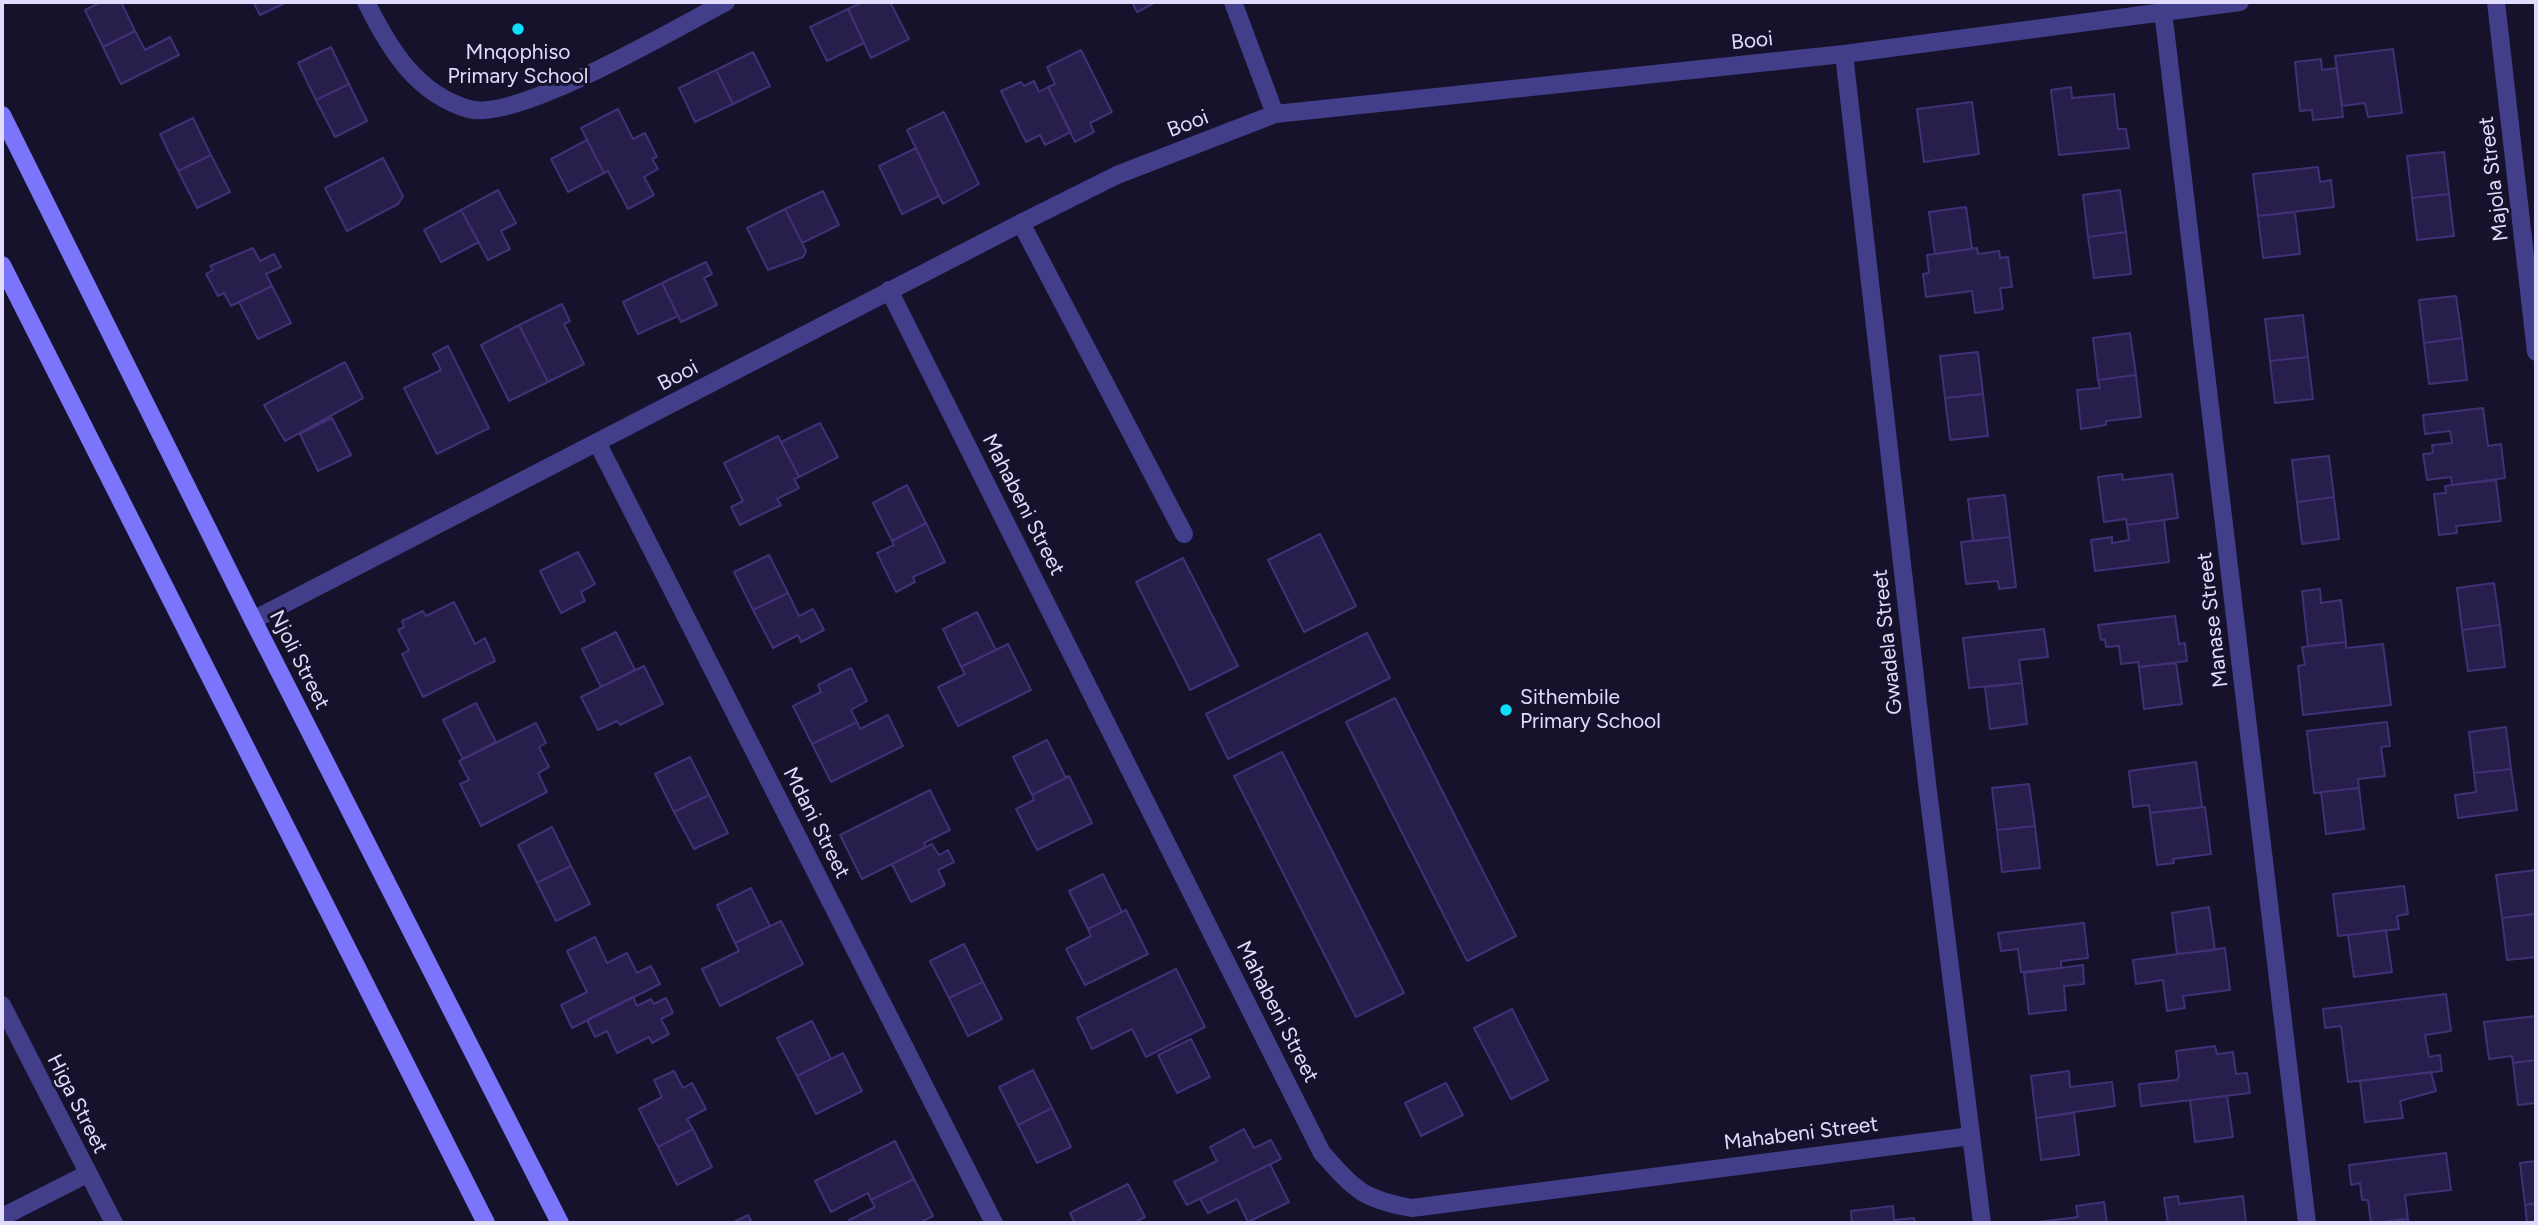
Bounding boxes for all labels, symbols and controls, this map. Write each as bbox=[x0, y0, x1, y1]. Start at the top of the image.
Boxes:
marker: Mnqophiso Primary School bbox=[510, 21, 526, 37]
street label: Booi bbox=[1730, 26, 1774, 56]
place label: Mnqophiso Primary School bbox=[448, 40, 588, 90]
street label: Booi bbox=[1164, 105, 1212, 143]
street label: Majola Street bbox=[2474, 115, 2514, 243]
street label: Booi bbox=[654, 355, 702, 397]
street label: Mahabeni Street bbox=[977, 430, 1069, 580]
street label: Manase Street bbox=[2192, 551, 2234, 689]
street label: Gwadela Street bbox=[1868, 568, 1908, 716]
street label: Njoli Street bbox=[263, 606, 335, 714]
place label: Sithembile Primary School bbox=[1520, 685, 1661, 735]
marker: Sithembile Primary School bbox=[1498, 702, 1514, 718]
street label: Mdani Street bbox=[777, 763, 855, 883]
street label: Mahabeni Street bbox=[1231, 937, 1323, 1087]
street label: Higa Street bbox=[41, 1050, 113, 1158]
street label: Mahabeni Street bbox=[1722, 1112, 1880, 1156]

